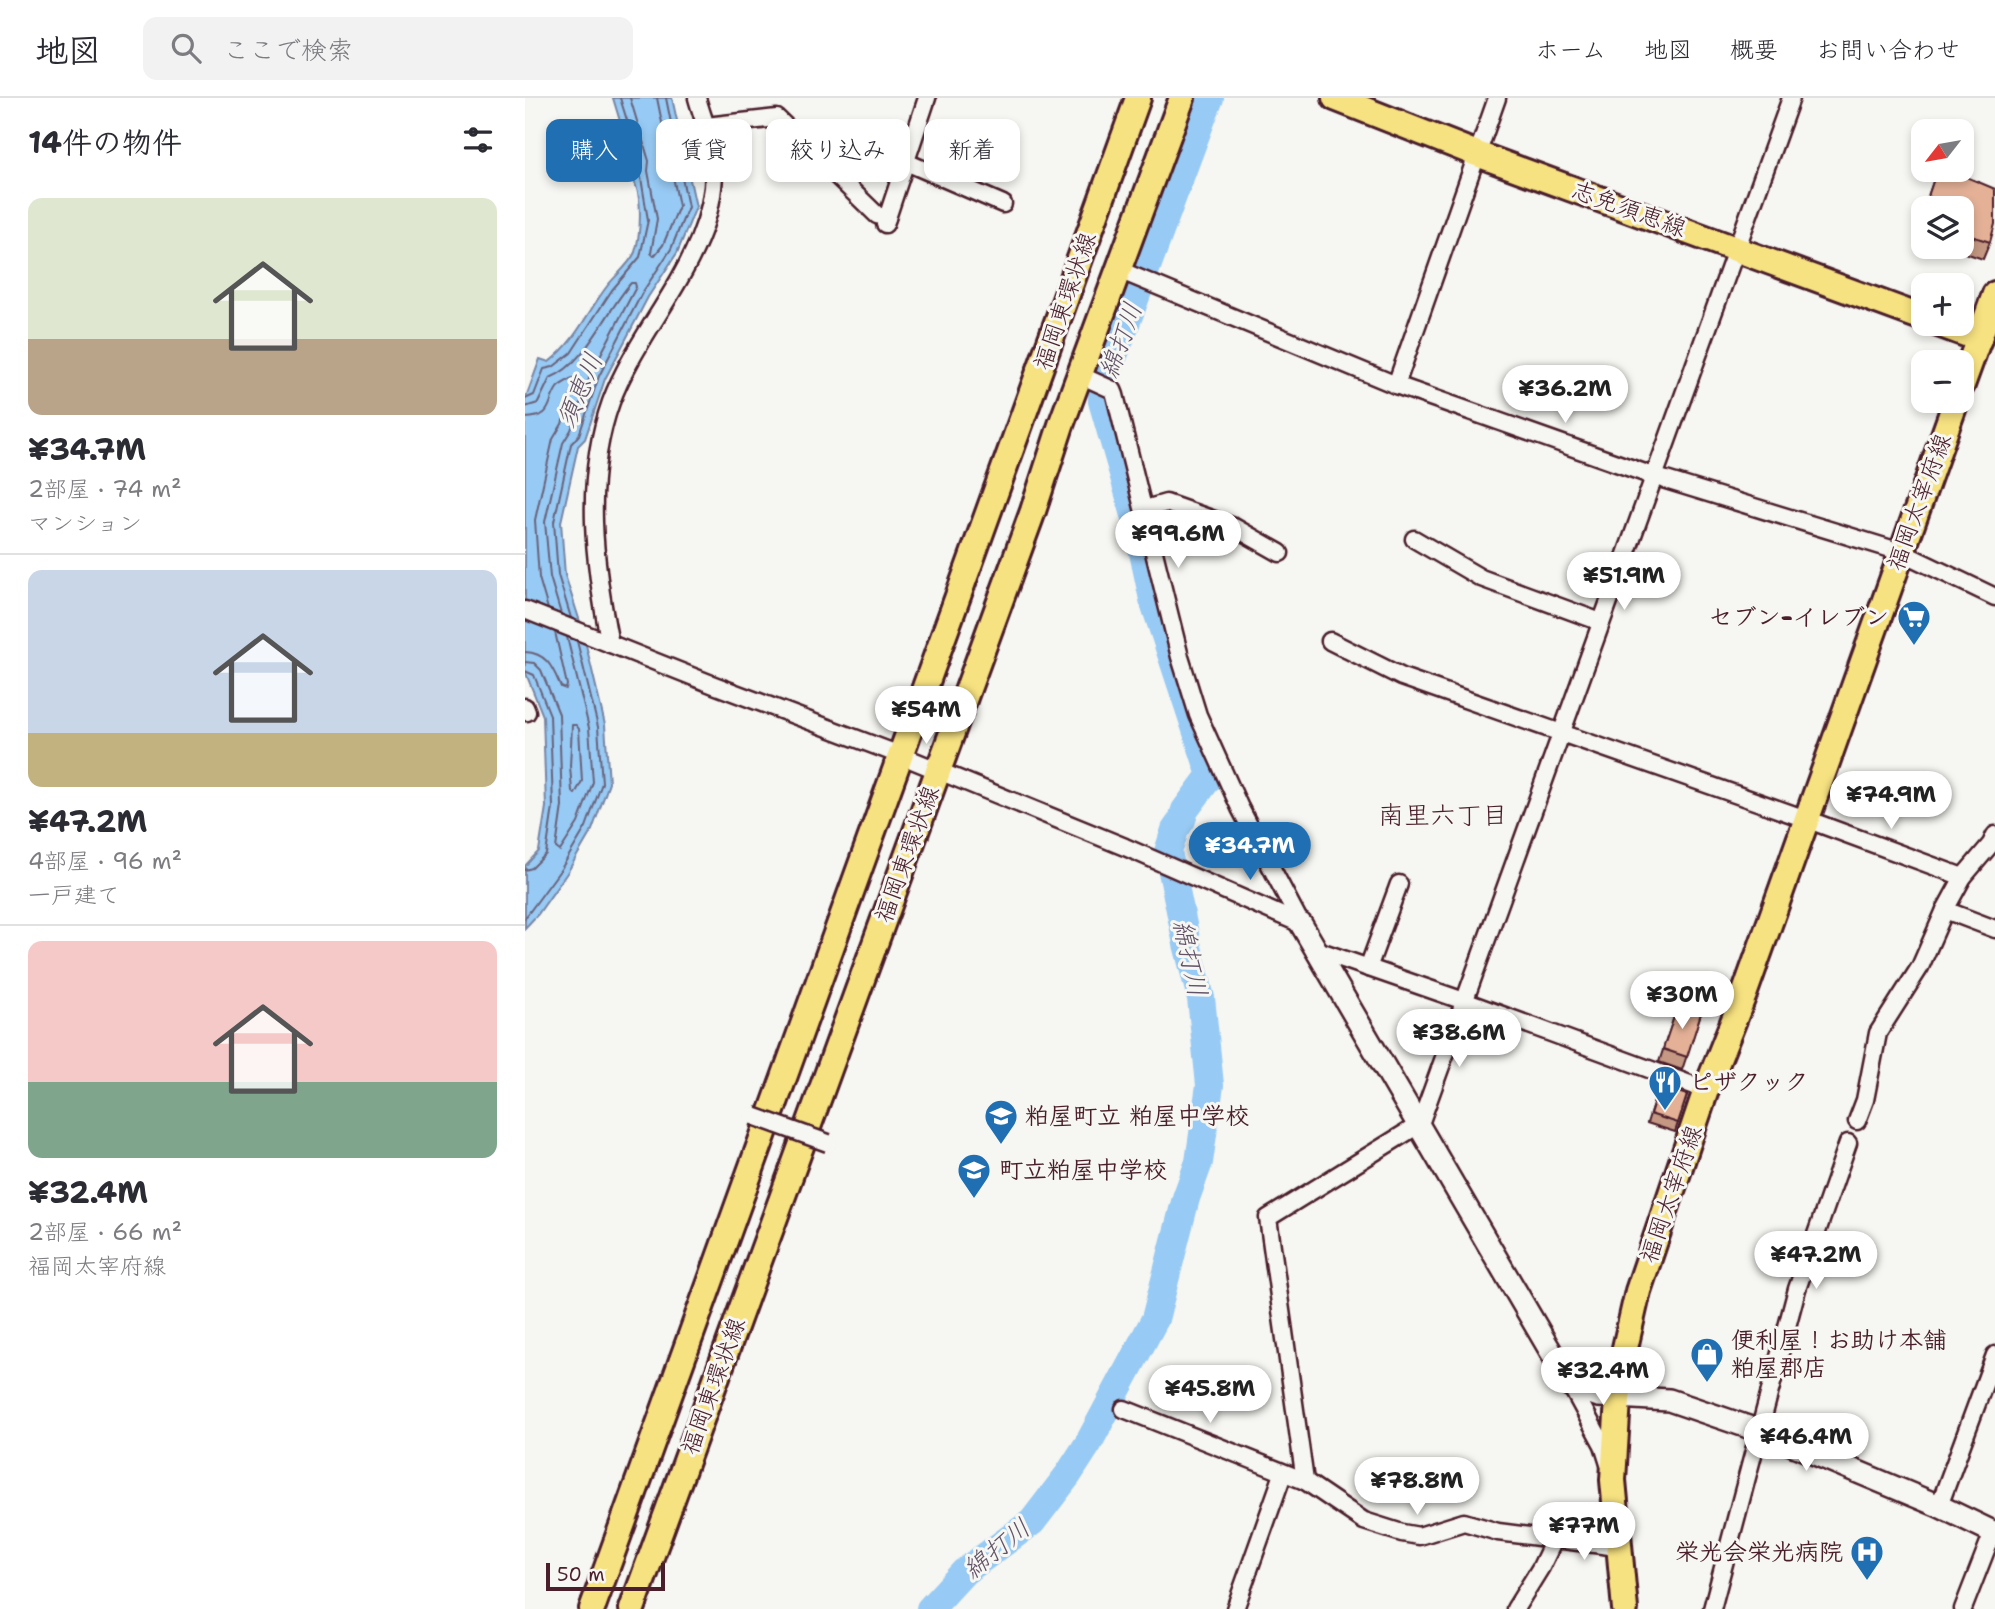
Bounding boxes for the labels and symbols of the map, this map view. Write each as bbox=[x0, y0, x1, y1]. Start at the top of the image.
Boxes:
north arrow bbox=[1911, 119, 1974, 182]
street label: 志免須恵線 bbox=[1567, 173, 1691, 245]
street label: 福岡東環状線 bbox=[1026, 228, 1104, 374]
water label: 綿打川 bbox=[1090, 297, 1150, 383]
water label: 須恵川 bbox=[548, 347, 610, 433]
pin: ¥36.2M bbox=[1508, 366, 1622, 425]
street label: 福岡太宰府線 bbox=[1879, 429, 1959, 575]
pin: ¥99.6M bbox=[1121, 510, 1235, 570]
pin: ¥51.9M bbox=[1567, 552, 1681, 612]
supermarket icon: セブン-イレブン bbox=[1895, 598, 1933, 647]
place label: セブン-イレブン bbox=[1709, 601, 1889, 633]
pin: ¥54M bbox=[885, 686, 967, 746]
pin: ¥74.9M bbox=[1834, 772, 1948, 831]
street label: 福岡東環状線 bbox=[867, 781, 947, 927]
district label: 南里六丁目 bbox=[1378, 797, 1508, 832]
pin: ¥34.7M bbox=[1193, 822, 1307, 882]
water label: 綿打川 bbox=[1166, 916, 1216, 1000]
pin: ¥30M bbox=[1641, 972, 1723, 1031]
pin: ¥38.6M bbox=[1402, 1010, 1516, 1069]
restaurant icon: ピザクック bbox=[1646, 1063, 1684, 1112]
place label: ピザクック bbox=[1689, 1066, 1809, 1098]
school or university icon: 粕屋町立 粕屋中学校 bbox=[982, 1097, 1020, 1146]
place label: 粕屋町立 粕屋中学校 bbox=[1025, 1100, 1249, 1132]
street label: 福岡太宰府線 bbox=[1632, 1121, 1710, 1267]
school or university icon: 町立粕屋中学校 bbox=[955, 1151, 993, 1200]
place label: 町立粕屋中学校 bbox=[999, 1154, 1167, 1186]
pin: ¥47.2M bbox=[1759, 1232, 1873, 1291]
street label: 福岡東環状線 bbox=[673, 1313, 753, 1459]
place label: 便利屋！お助け本舗 粕屋郡店 bbox=[1731, 1324, 1947, 1384]
shop icon: 便利屋！お助け本舗 粕屋郡店 bbox=[1688, 1335, 1726, 1384]
pin: ¥32.4M bbox=[1546, 1348, 1660, 1407]
pin: ¥45.8M bbox=[1153, 1366, 1267, 1425]
pin: ¥46.4M bbox=[1749, 1414, 1863, 1473]
pin: ¥78.8M bbox=[1360, 1458, 1474, 1517]
pin: ¥77M bbox=[1543, 1502, 1625, 1562]
water label: 綿打川 bbox=[955, 1510, 1037, 1586]
hospital icon: 栄光会栄光病院 bbox=[1848, 1533, 1886, 1582]
place label: 栄光会栄光病院 bbox=[1675, 1536, 1843, 1568]
scale bar bbox=[546, 1560, 665, 1592]

